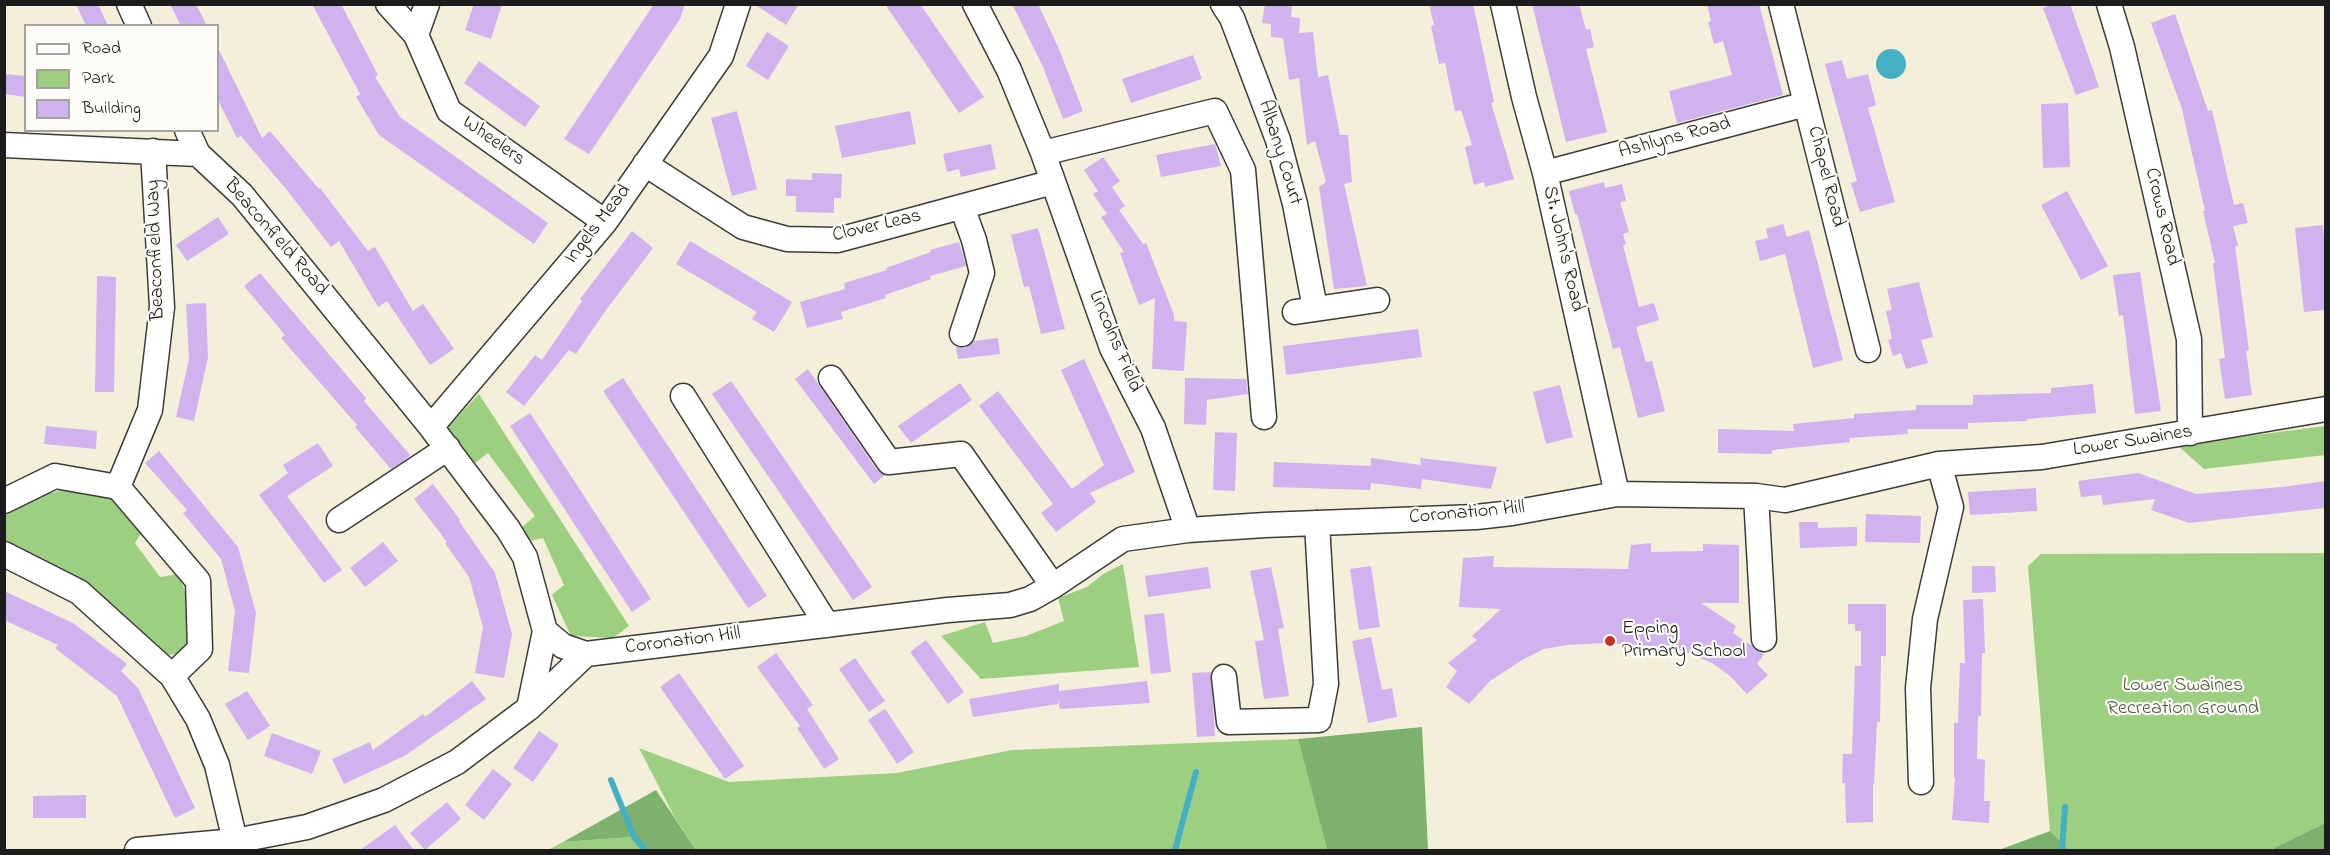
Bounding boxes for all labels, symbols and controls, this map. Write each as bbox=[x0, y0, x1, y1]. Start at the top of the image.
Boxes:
legend bbox=[24, 24, 219, 132]
text: Road bbox=[82, 36, 121, 62]
text: Park bbox=[82, 66, 115, 92]
text: Building bbox=[82, 96, 141, 122]
street label: Albany Court bbox=[1252, 98, 1306, 208]
street label: Wheelers bbox=[457, 112, 529, 172]
street label: Ashlyns Road bbox=[1616, 113, 1734, 165]
street label: Chapel Road bbox=[1801, 124, 1849, 230]
street label: Crows Road bbox=[2138, 166, 2184, 268]
street label: Beaconfield Road bbox=[218, 175, 332, 301]
street label: Beaconfield Way bbox=[143, 179, 171, 321]
street label: Ingels Mead bbox=[561, 180, 637, 270]
street label: St. John's Road bbox=[1536, 184, 1588, 314]
street label: Clover Leas bbox=[830, 205, 924, 249]
street label: Lincolns Field bbox=[1082, 288, 1146, 396]
street label: Lower Swaines bbox=[2072, 421, 2194, 463]
street label: Coronation Hill bbox=[1408, 497, 1526, 531]
place label: Epping Primary School bbox=[1622, 618, 1746, 665]
street label: Coronation Hill bbox=[624, 623, 742, 661]
marker: Epping Primary School bbox=[1603, 634, 1617, 648]
park label: Lower Swaines Recreation Ground bbox=[2107, 675, 2259, 722]

